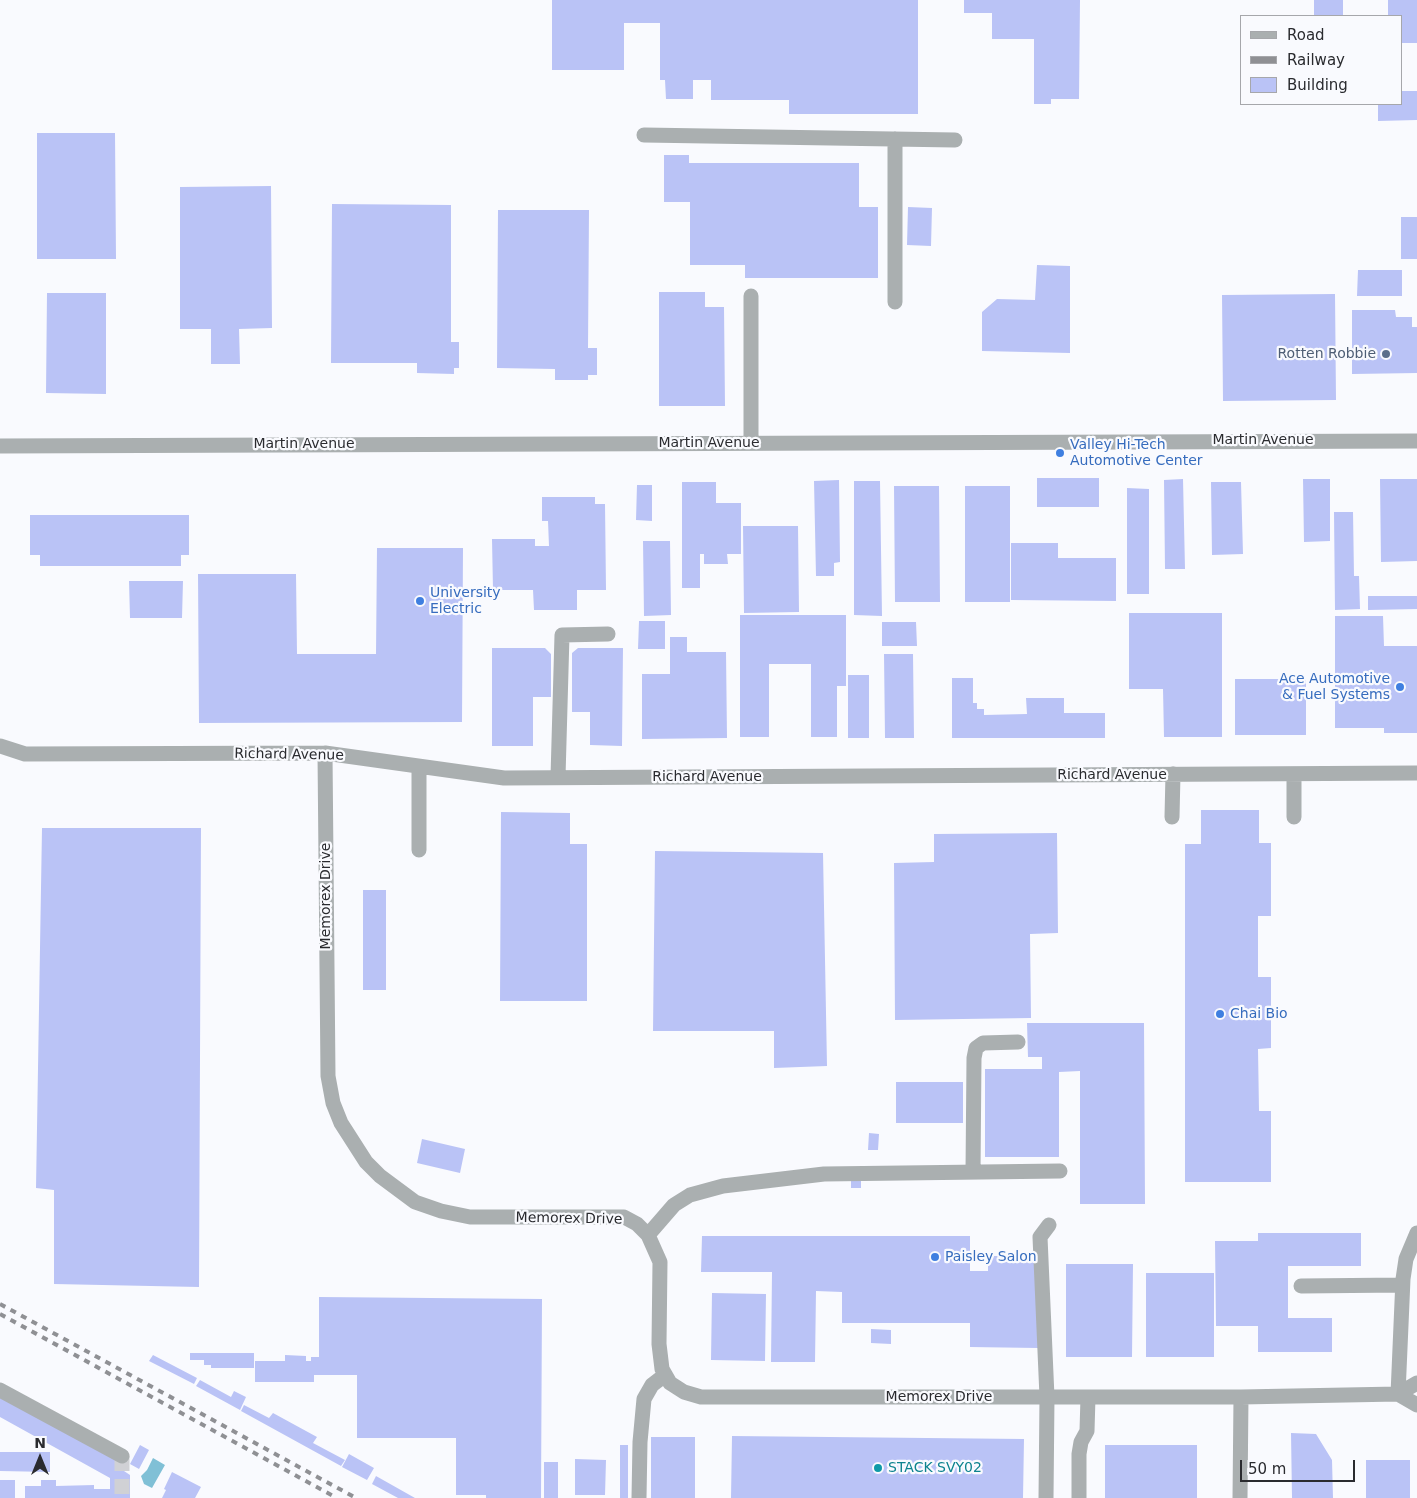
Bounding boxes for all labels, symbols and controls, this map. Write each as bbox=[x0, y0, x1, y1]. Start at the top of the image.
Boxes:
legend bbox=[1240, 15, 1402, 105]
text: Road bbox=[1287, 26, 1325, 44]
text: Railway bbox=[1287, 51, 1345, 69]
text: Building bbox=[1287, 76, 1348, 94]
place label: Rotten Robbie bbox=[1277, 346, 1376, 362]
marker: Rotten Robbie bbox=[1380, 348, 1392, 360]
street label: Martin Avenue bbox=[1212, 432, 1314, 448]
street label: Martin Avenue bbox=[658, 435, 760, 451]
street label: Martin Avenue bbox=[253, 436, 355, 452]
place label: Valley Hi-Tech Automotive Center bbox=[1070, 437, 1203, 470]
marker: Valley Hi-Tech Automotive Center bbox=[1054, 447, 1066, 459]
place label: University Electric bbox=[430, 585, 501, 618]
marker: University Electric bbox=[414, 595, 426, 607]
place label: Ace Automotive & Fuel Systems bbox=[1279, 671, 1390, 704]
marker: Ace Automotive & Fuel Systems bbox=[1394, 681, 1406, 693]
street label: Richard Avenue bbox=[234, 746, 344, 764]
street label: Richard Avenue bbox=[1057, 767, 1167, 783]
street label: Richard Avenue bbox=[652, 769, 762, 785]
street label: Memorex Drive bbox=[318, 843, 334, 949]
place label: Chai Bio bbox=[1230, 1006, 1288, 1022]
marker: Chai Bio bbox=[1214, 1008, 1226, 1020]
street label: Memorex Drive bbox=[515, 1210, 623, 1228]
place label: Paisley Salon bbox=[945, 1249, 1037, 1265]
marker: Paisley Salon bbox=[929, 1251, 941, 1263]
street label: Memorex Drive bbox=[886, 1389, 992, 1405]
north arrow bbox=[15, 1433, 65, 1483]
text: N bbox=[34, 1435, 46, 1451]
scale bar bbox=[1242, 1450, 1357, 1482]
place label: STACK SVY02 bbox=[888, 1460, 982, 1476]
text: 50 m bbox=[1248, 1460, 1286, 1478]
marker: STACK SVY02 bbox=[872, 1462, 884, 1474]

